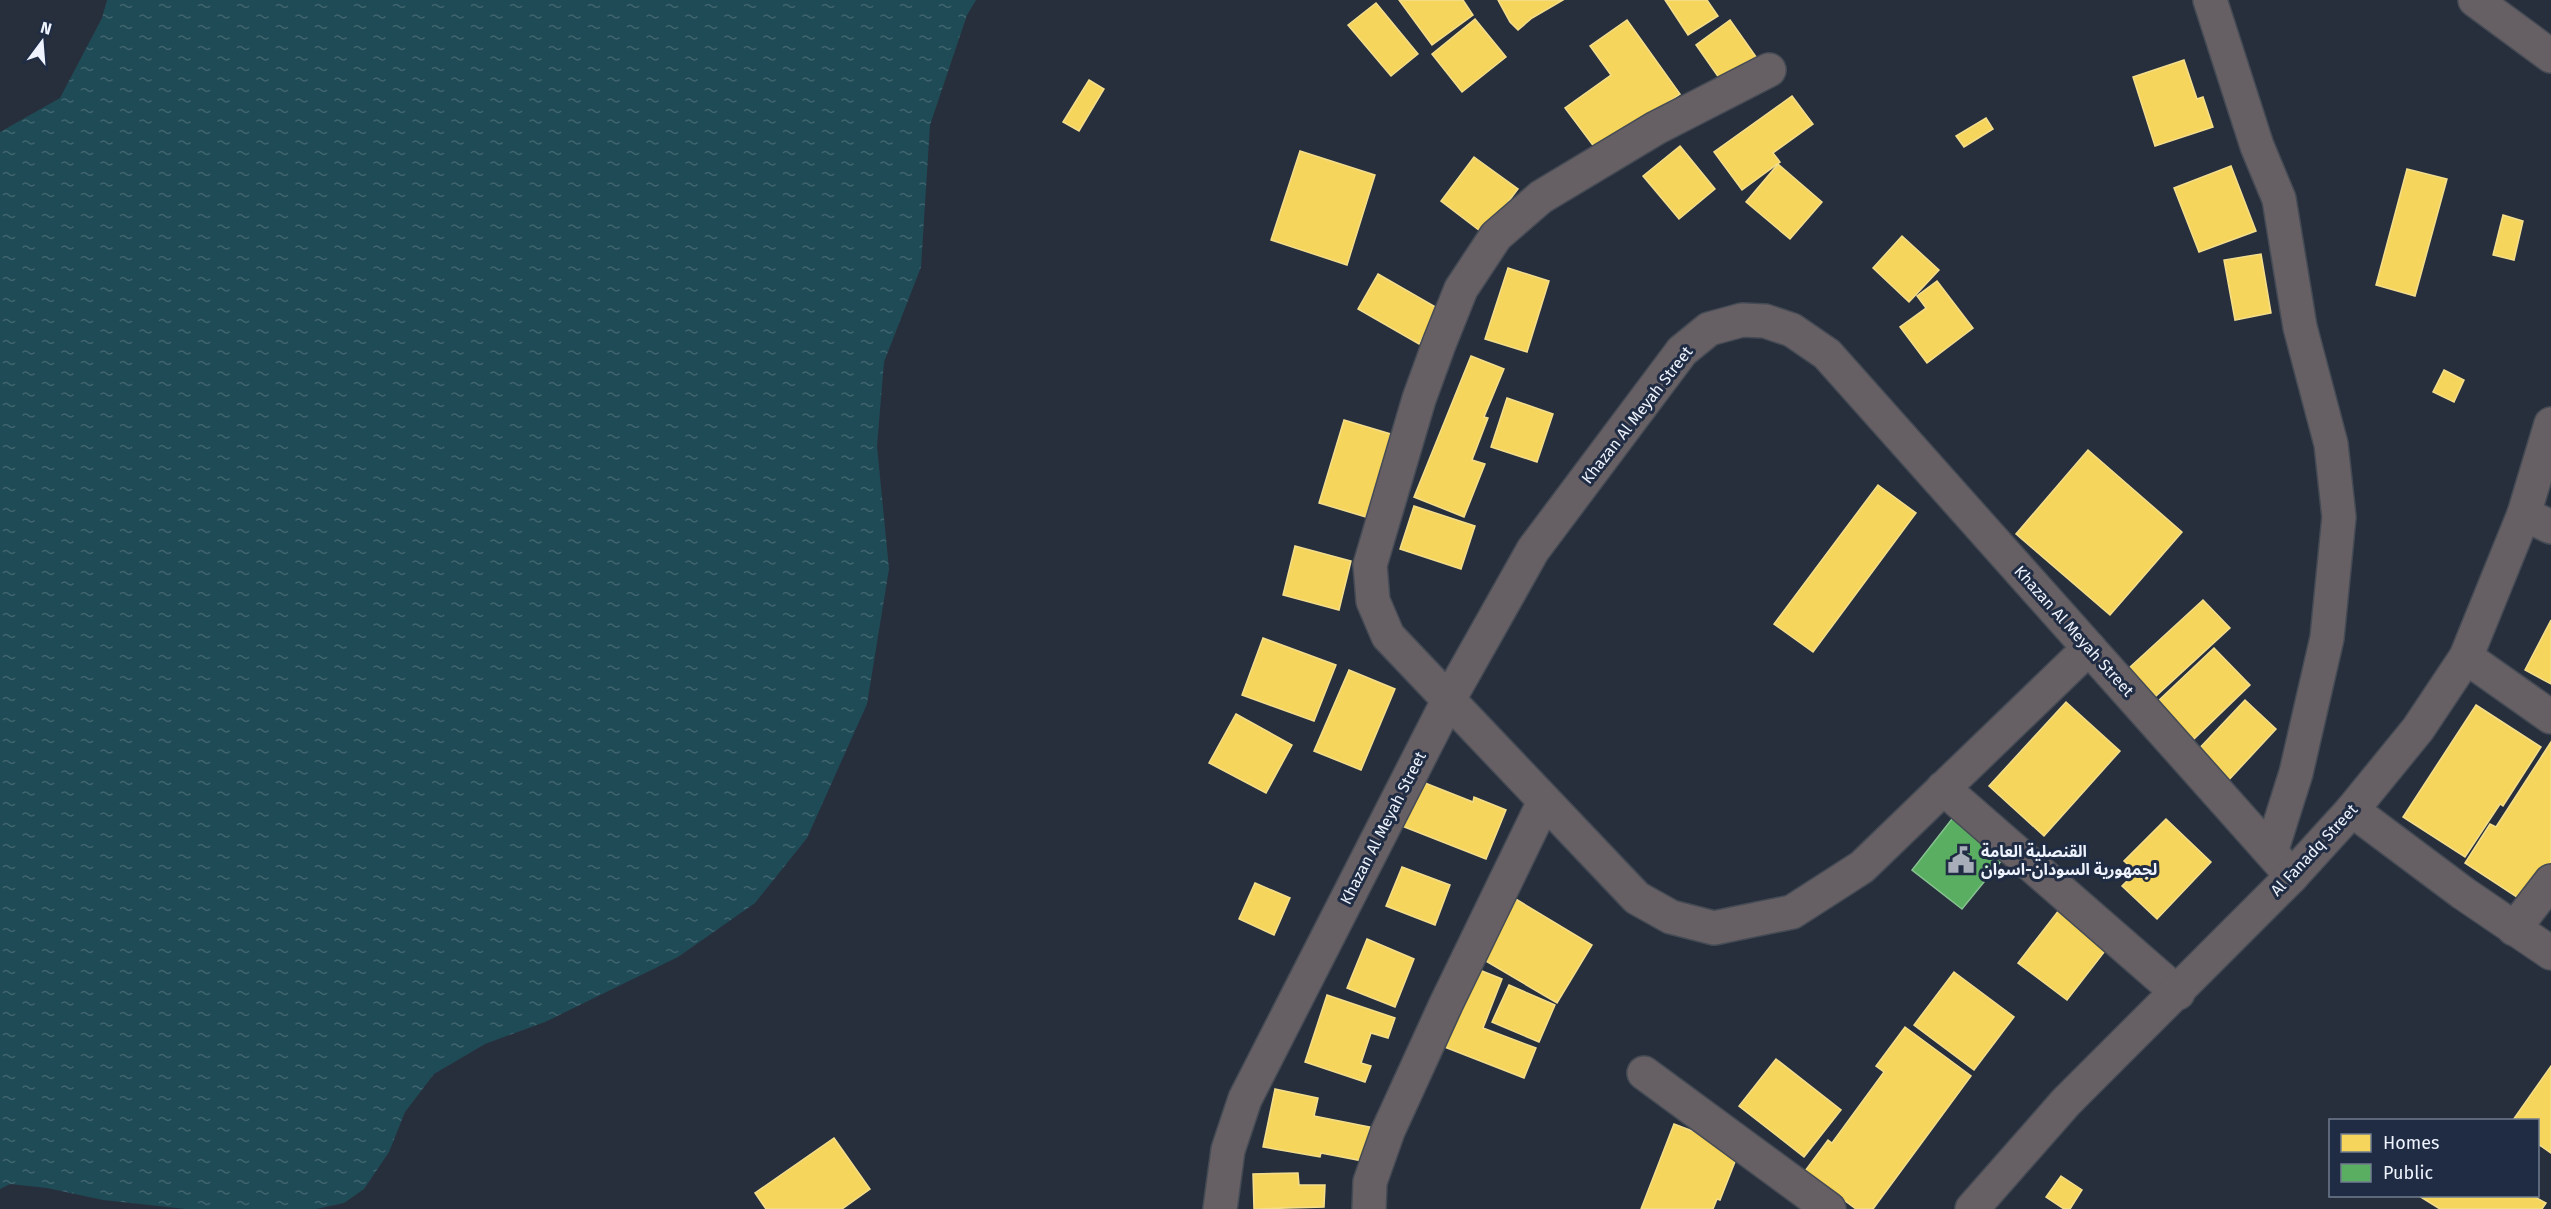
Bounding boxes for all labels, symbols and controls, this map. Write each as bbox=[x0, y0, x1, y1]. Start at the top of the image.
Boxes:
north arrow bbox=[12, 12, 72, 72]
text: N bbox=[38, 17, 54, 39]
street label: Khazan Al Meyah Street bbox=[1577, 342, 1697, 487]
street label: Khazan Al Meyah Street bbox=[2010, 562, 2138, 700]
street label: Khazan Al Meyah Street bbox=[1336, 748, 1430, 908]
street label: Al Fanadq Street bbox=[2267, 800, 2362, 900]
place label: القنصلية العامة لجمهورية السودان-اسوان bbox=[1981, 842, 2157, 879]
public building icon: القنصلية العامة لجمهورية السودان-اسوان bbox=[1946, 845, 1976, 875]
legend bbox=[2329, 1119, 2539, 1197]
text: Homes bbox=[2383, 1132, 2439, 1154]
text: Public bbox=[2383, 1162, 2433, 1184]

